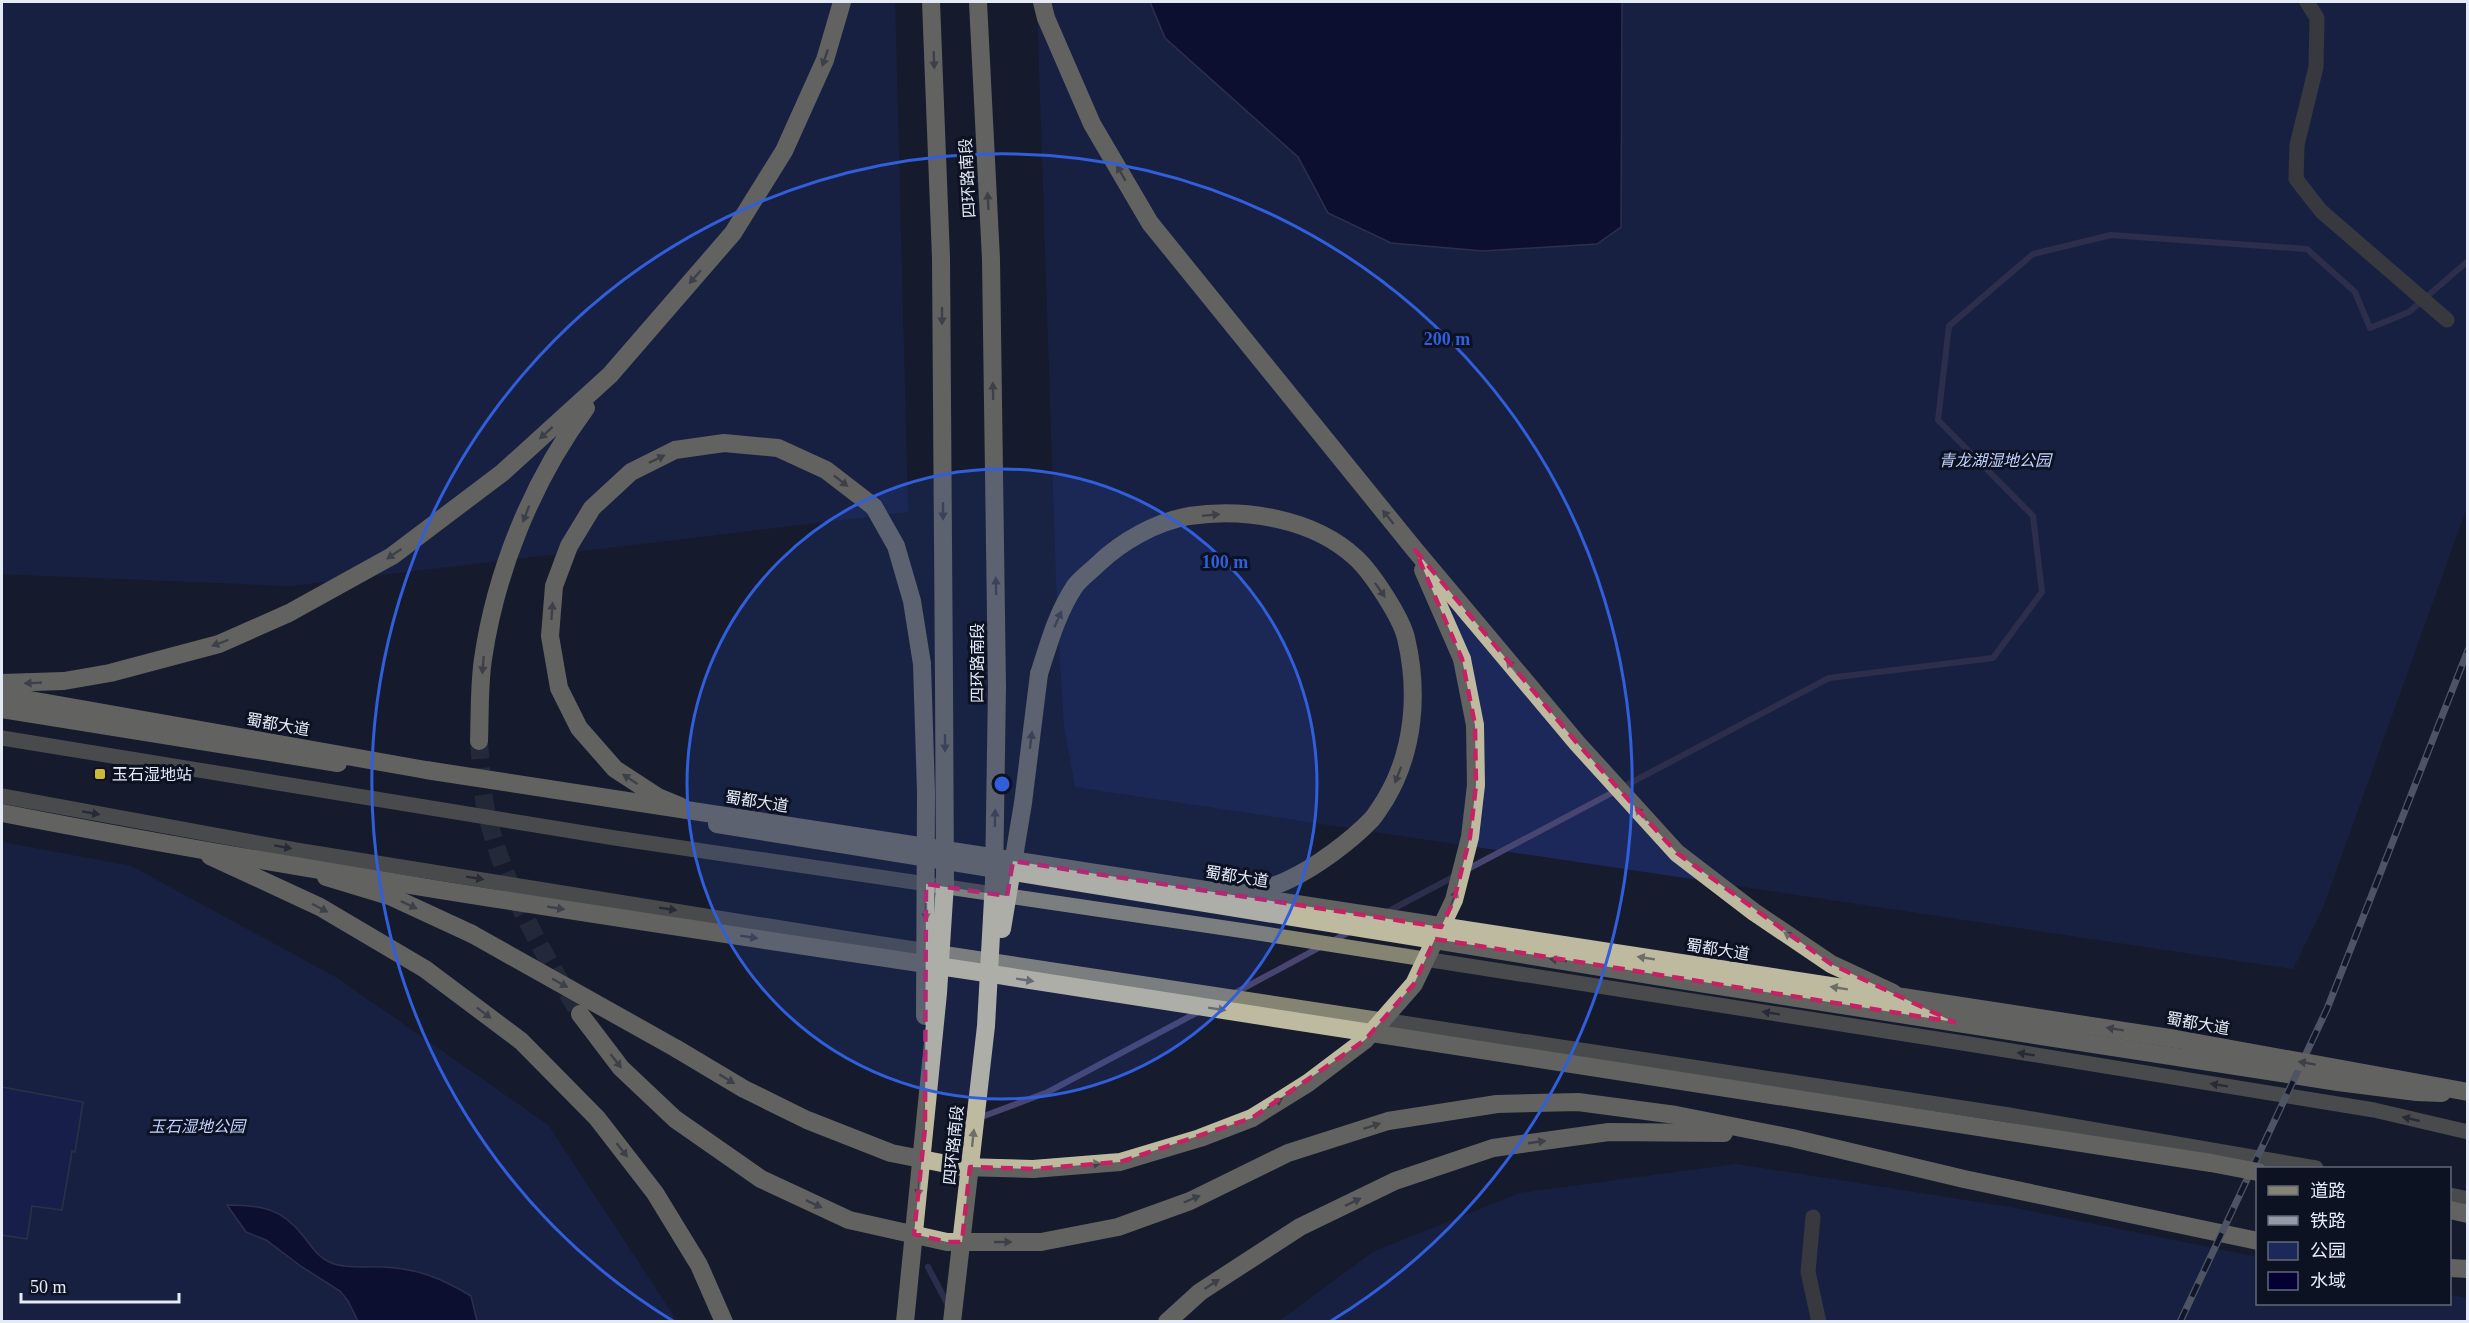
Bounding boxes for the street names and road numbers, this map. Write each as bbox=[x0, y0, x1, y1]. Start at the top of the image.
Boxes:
street label: 四环路南段 bbox=[957, 138, 978, 218]
street label: 四环路南段 bbox=[969, 623, 986, 703]
street label: 蜀都大道 bbox=[245, 711, 311, 738]
street label: 蜀都大道 bbox=[724, 788, 790, 815]
street label: 蜀都大道 bbox=[1204, 863, 1270, 890]
street label: 蜀都大道 bbox=[1685, 936, 1751, 963]
street label: 蜀都大道 bbox=[2165, 1010, 2231, 1037]
street label: 四环路南段 bbox=[941, 1104, 966, 1186]

